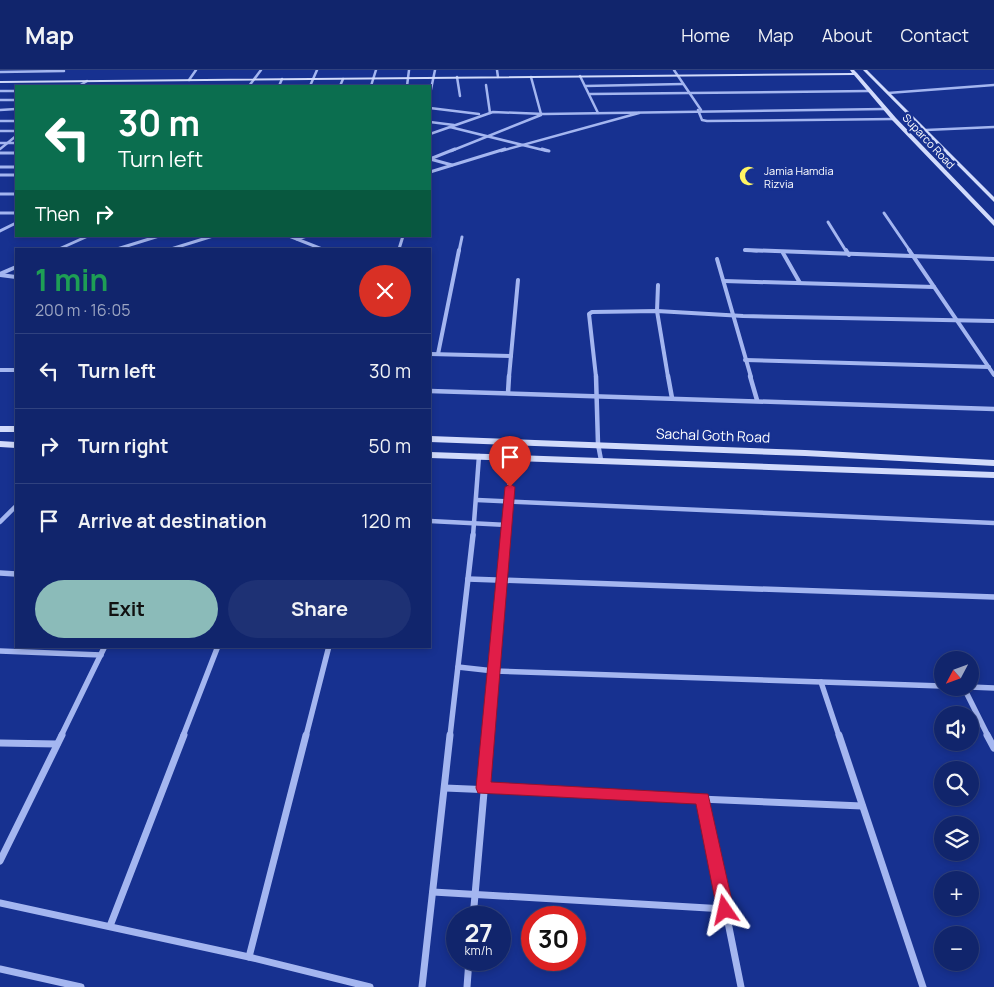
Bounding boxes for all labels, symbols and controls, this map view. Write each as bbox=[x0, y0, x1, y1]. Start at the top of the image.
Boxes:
text: Map bbox=[25, 18, 74, 51]
text: Home bbox=[681, 23, 730, 47]
text: Map bbox=[758, 23, 794, 47]
text: About bbox=[822, 23, 872, 47]
text: Contact bbox=[900, 23, 969, 47]
text: 30 m bbox=[118, 99, 200, 147]
icon: left bbox=[35, 105, 100, 170]
street label: Suparco Road bbox=[899, 110, 959, 172]
text: Turn left bbox=[118, 144, 203, 174]
place label: Jamia Hamdia Rizvia bbox=[764, 163, 834, 191]
mosque icon: Jamia Hamdia Rizvia bbox=[738, 165, 760, 187]
icon: right bbox=[90, 200, 118, 228]
text: Then bbox=[35, 201, 80, 227]
text: 1 min bbox=[35, 259, 108, 300]
button: close bbox=[359, 265, 411, 317]
text: 200 m · 16:05 bbox=[35, 299, 130, 321]
icon: left bbox=[35, 357, 63, 385]
text: Turn left bbox=[78, 358, 156, 384]
text: 30 m bbox=[369, 358, 411, 384]
street label: Sachal Goth Road bbox=[656, 424, 770, 446]
icon: right bbox=[35, 432, 63, 460]
text: Turn right bbox=[78, 433, 168, 459]
text: 50 m bbox=[369, 433, 411, 459]
pin bbox=[489, 436, 531, 487]
icon: arrive bbox=[496, 443, 524, 471]
icon: arrive bbox=[35, 507, 63, 535]
text: Arrive at destination bbox=[78, 508, 267, 534]
text: 120 m bbox=[361, 508, 411, 534]
button: Exit bbox=[35, 580, 218, 638]
button: Share bbox=[228, 580, 411, 638]
north arrow bbox=[934, 651, 979, 696]
map controls bbox=[934, 651, 979, 971]
button: sound bbox=[934, 706, 979, 751]
button: search bbox=[934, 761, 979, 806]
button: layers bbox=[934, 816, 979, 861]
button: + bbox=[934, 871, 979, 916]
position arrow bbox=[698, 883, 750, 935]
speed limit sign: 30 bbox=[521, 906, 586, 971]
text: 27 bbox=[464, 915, 493, 950]
button: − bbox=[934, 926, 979, 971]
text: km/h bbox=[465, 942, 492, 959]

